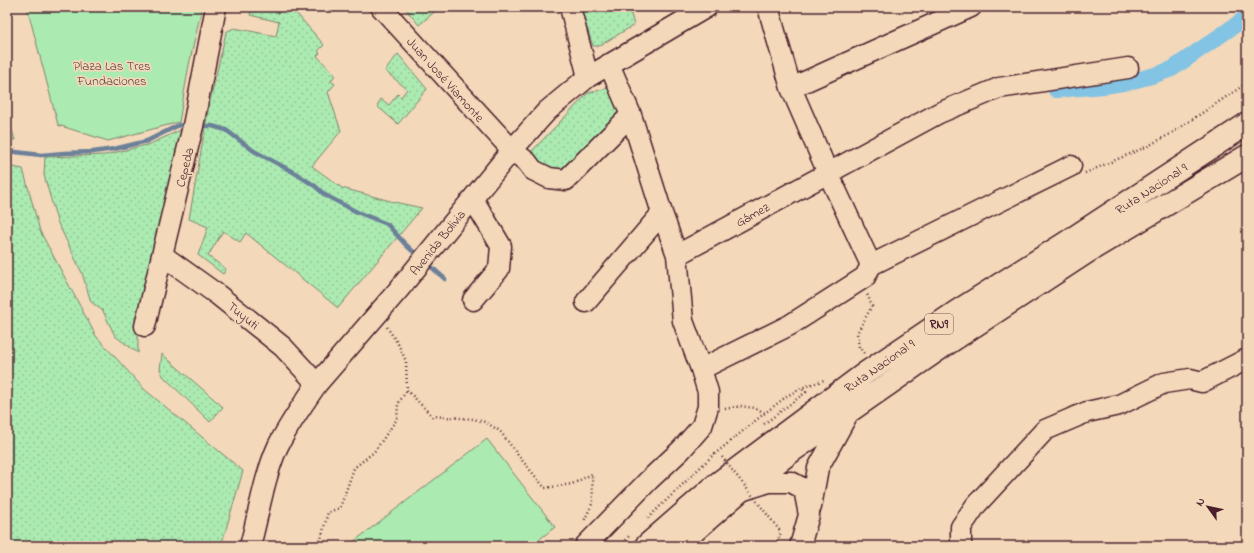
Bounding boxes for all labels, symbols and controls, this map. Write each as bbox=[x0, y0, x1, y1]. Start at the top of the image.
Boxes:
street label: Juan José Viamonte bbox=[401, 33, 488, 127]
park label: Plaza Las Tres Fundaciones bbox=[73, 57, 151, 91]
street label: Cepeda bbox=[171, 146, 200, 189]
street label: Ruta Nacional 9 bbox=[1112, 159, 1192, 220]
street label: Gámez bbox=[732, 198, 774, 232]
street label: Avenida Bolivia bbox=[406, 206, 471, 280]
street label: Tuyuti bbox=[223, 298, 263, 335]
road number: RN9 bbox=[925, 314, 953, 334]
street label: Ruta Nacional 9 bbox=[841, 335, 919, 398]
north arrow bbox=[1188, 487, 1228, 527]
text: N bbox=[1192, 495, 1209, 510]

